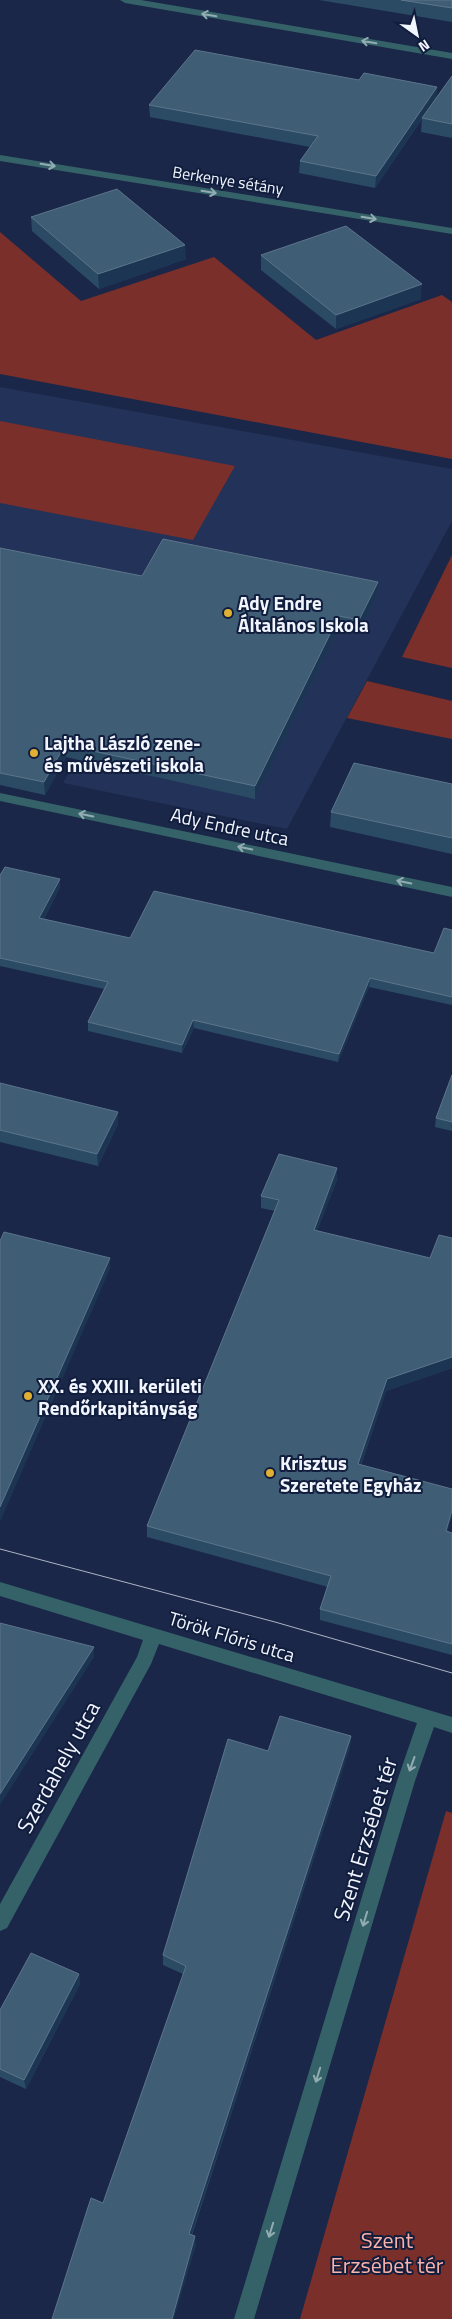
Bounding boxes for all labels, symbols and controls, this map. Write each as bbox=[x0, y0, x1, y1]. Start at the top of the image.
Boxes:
one-way arrow bbox=[202, 9, 218, 19]
north arrow bbox=[392, 10, 442, 60]
text: N bbox=[415, 35, 434, 58]
one-way arrow bbox=[362, 37, 378, 47]
street label: Berkenye sétány bbox=[171, 159, 285, 201]
one-way arrow bbox=[40, 161, 56, 171]
one-way arrow bbox=[200, 187, 216, 197]
one-way arrow bbox=[361, 213, 377, 223]
place label: Ady Endre Általános Iskola bbox=[238, 588, 369, 639]
marker: Ady Endre Általános Iskola bbox=[222, 607, 234, 619]
place label: Lajtha László zene- és művészeti iskola bbox=[44, 728, 204, 779]
marker: Lajtha László zene- és művészeti iskola bbox=[28, 747, 40, 759]
street label: Ady Endre utca bbox=[168, 799, 292, 853]
one-way arrow bbox=[79, 810, 95, 819]
one-way arrow bbox=[238, 843, 254, 853]
one-way arrow bbox=[397, 877, 413, 886]
place label: XX. és XXIII. kerületi Rendőrkapitányság bbox=[38, 1371, 202, 1422]
marker: XX. és XXIII. kerületi Rendőrkapitányság bbox=[22, 1390, 34, 1402]
place label: Krisztus Szeretete Egyház bbox=[280, 1448, 422, 1499]
marker: Krisztus Szeretete Egyház bbox=[264, 1467, 276, 1479]
street label: Török Flóris utca bbox=[165, 1603, 299, 1669]
street label: Szerdahely utca bbox=[8, 1695, 108, 1839]
street label: Szent Erzsébet tér bbox=[324, 1752, 406, 1925]
one-way arrow bbox=[407, 1755, 416, 1771]
one-way arrow bbox=[359, 1911, 369, 1927]
one-way arrow bbox=[312, 2066, 322, 2082]
one-way arrow bbox=[266, 2222, 276, 2238]
park label: Szent Erzsébet tér bbox=[331, 2223, 444, 2282]

